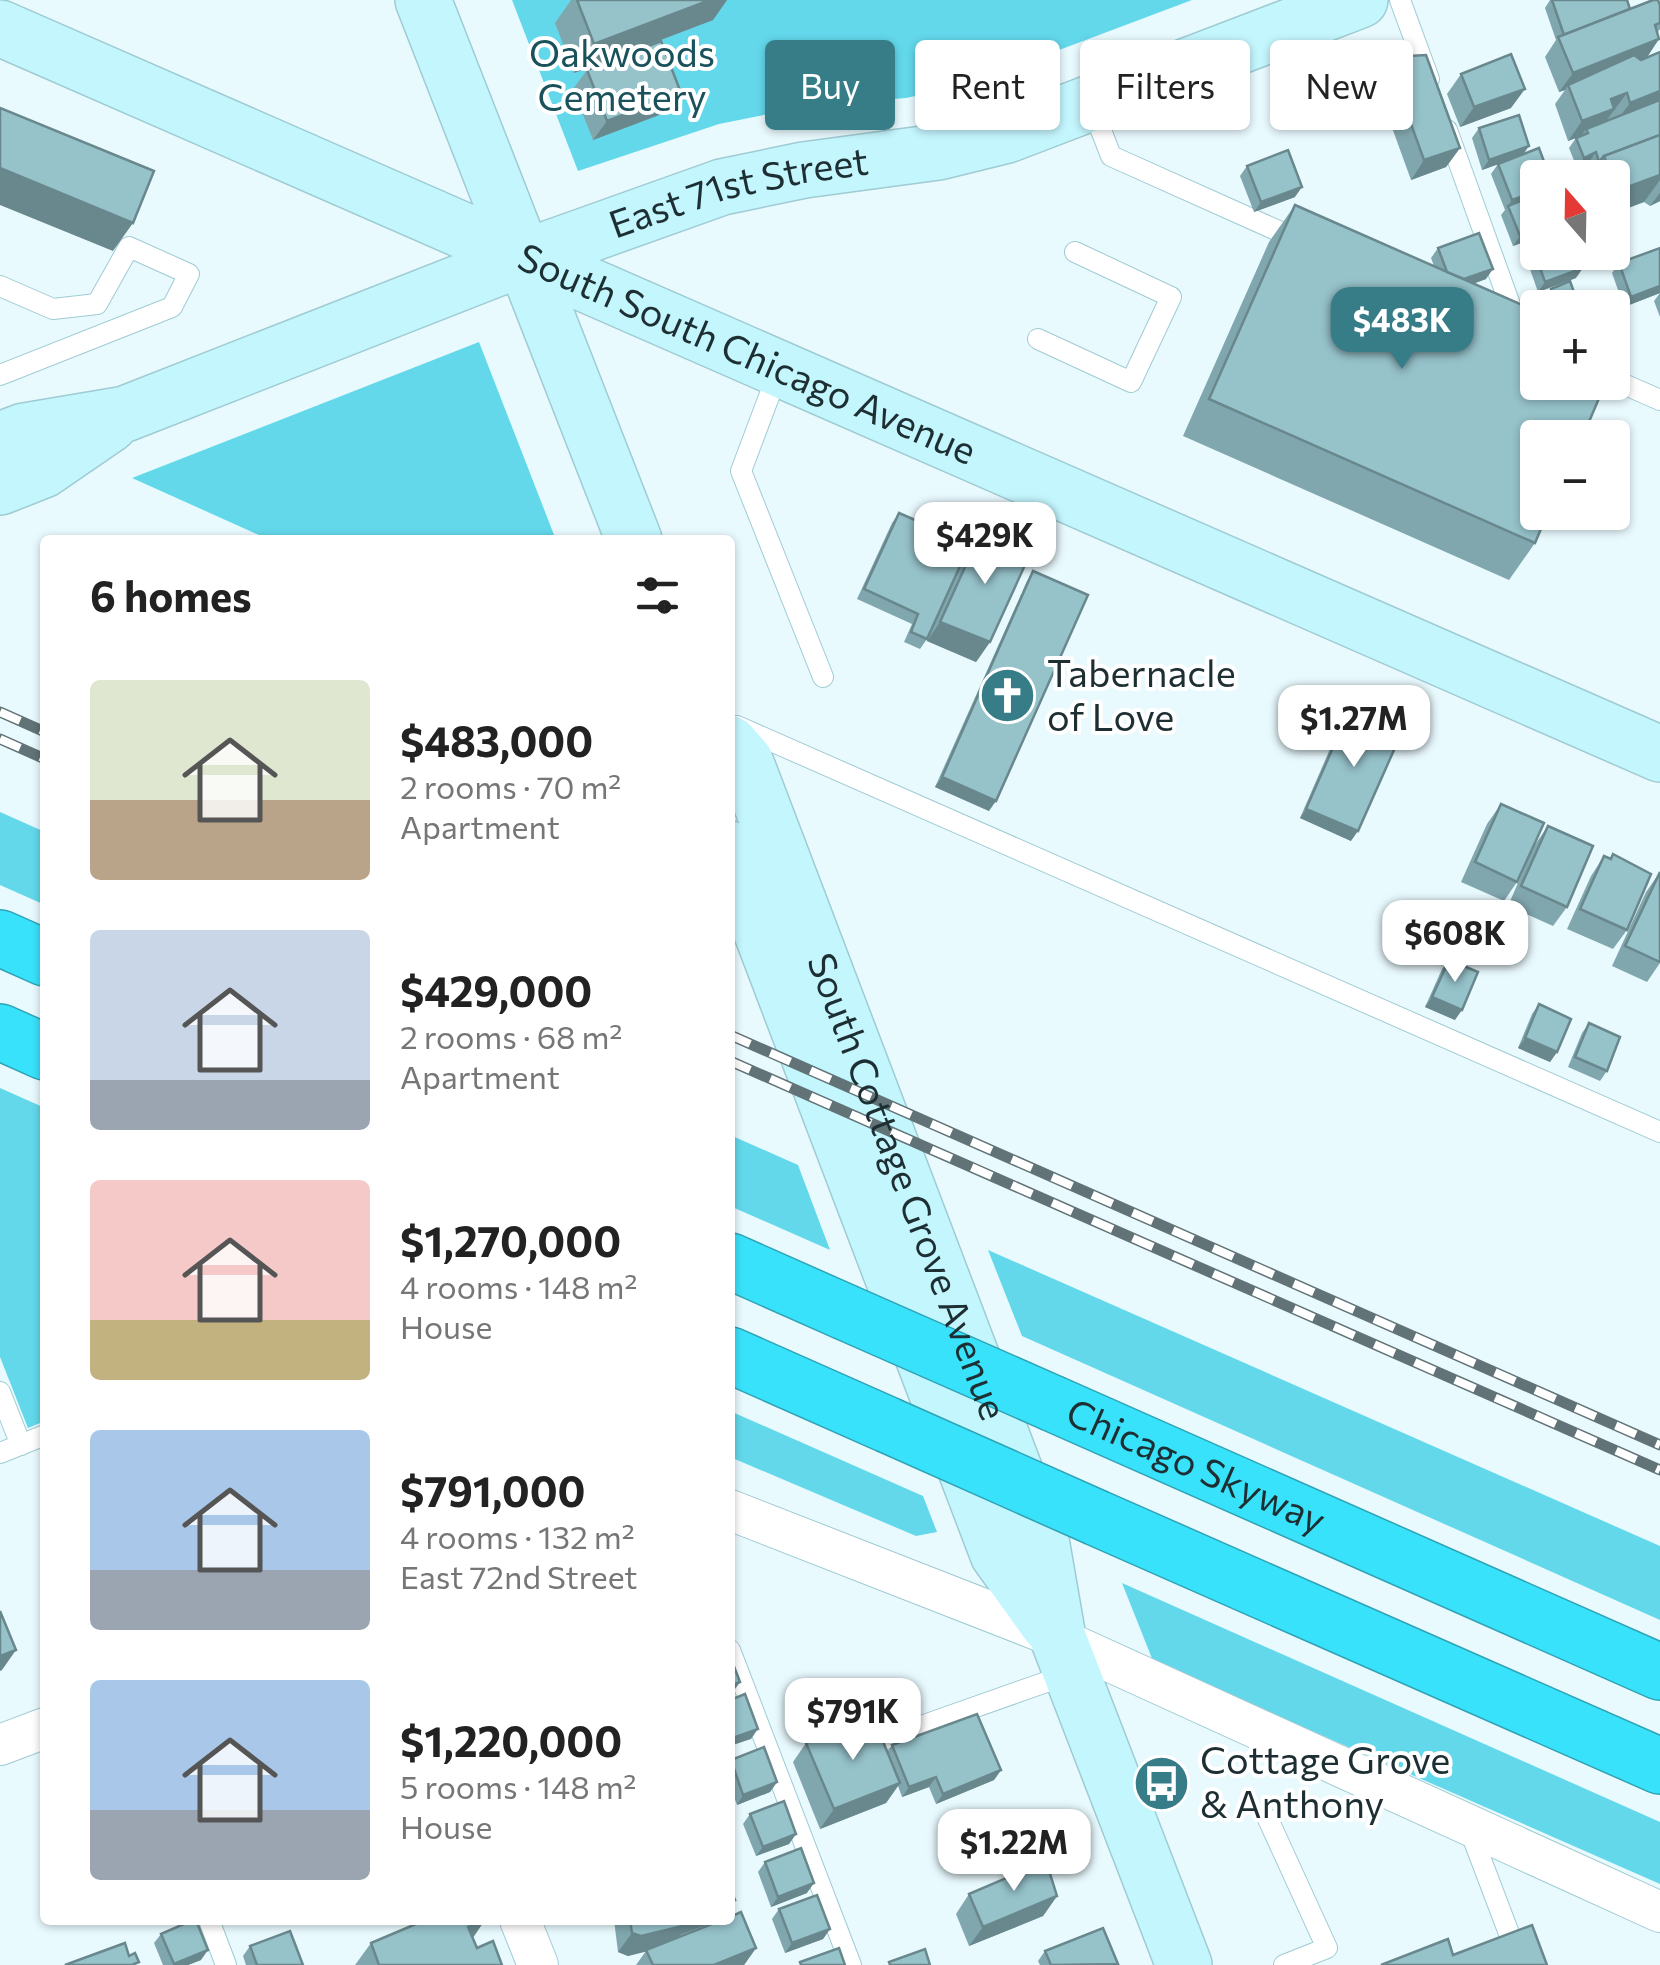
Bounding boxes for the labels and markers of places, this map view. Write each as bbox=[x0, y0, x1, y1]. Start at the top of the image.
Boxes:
pin: $483K bbox=[1332, 287, 1472, 372]
pin: $429K bbox=[915, 502, 1055, 587]
place label: Tabernacle of Love bbox=[1047, 648, 1236, 739]
church icon: Tabernacle of Love bbox=[978, 666, 1038, 726]
pin: $1.27M bbox=[1273, 685, 1435, 770]
pin: $608K bbox=[1385, 900, 1525, 985]
pin: $791K bbox=[783, 1678, 923, 1763]
place label: Cottage Grove & Anthony bbox=[1200, 1735, 1450, 1826]
bus stop icon: Cottage Grove & Anthony bbox=[1131, 1753, 1191, 1813]
pin: $1.22M bbox=[933, 1809, 1095, 1894]

